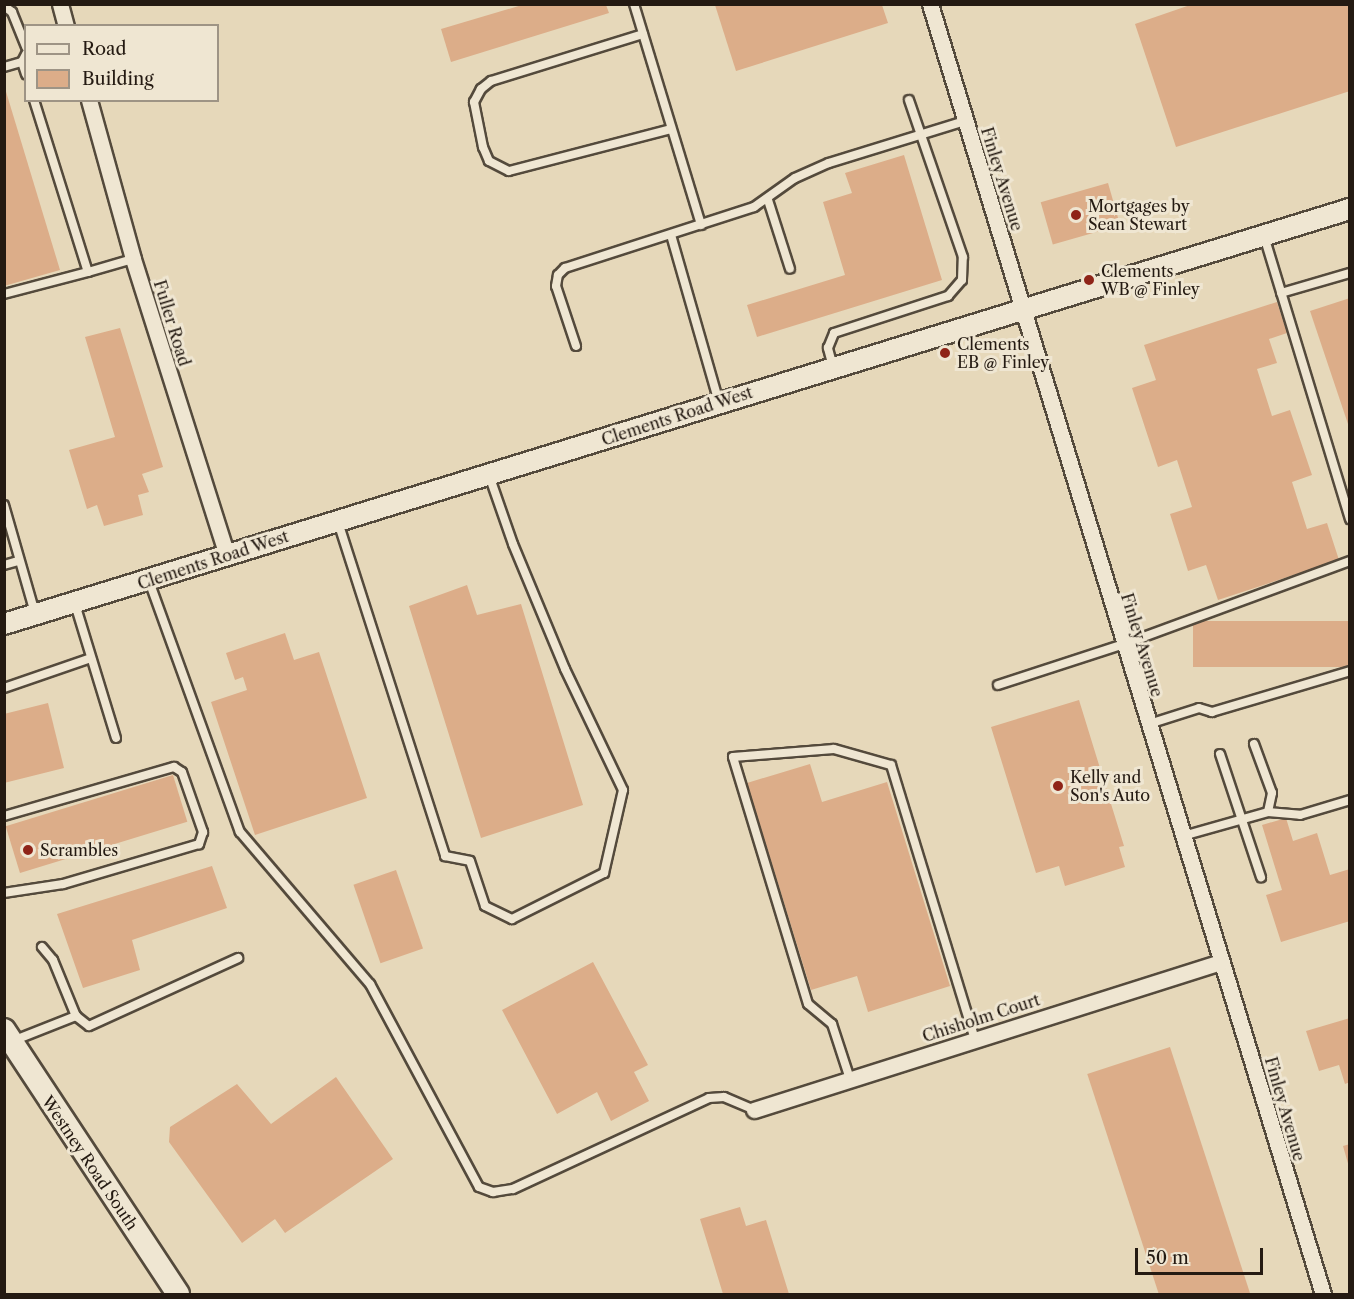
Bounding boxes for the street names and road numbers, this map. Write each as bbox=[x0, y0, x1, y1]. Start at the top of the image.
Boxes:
street label: Finley Avenue bbox=[977, 124, 1027, 234]
street label: Fuller Road bbox=[150, 278, 194, 368]
street label: Clements Road West bbox=[599, 382, 755, 450]
street label: Clements Road West bbox=[135, 526, 291, 594]
street label: Finley Avenue bbox=[1117, 590, 1167, 700]
street label: Chisholm Court bbox=[920, 990, 1042, 1046]
street label: Finley Avenue bbox=[1261, 1054, 1309, 1164]
street label: Westney Road South bbox=[38, 1092, 142, 1234]

